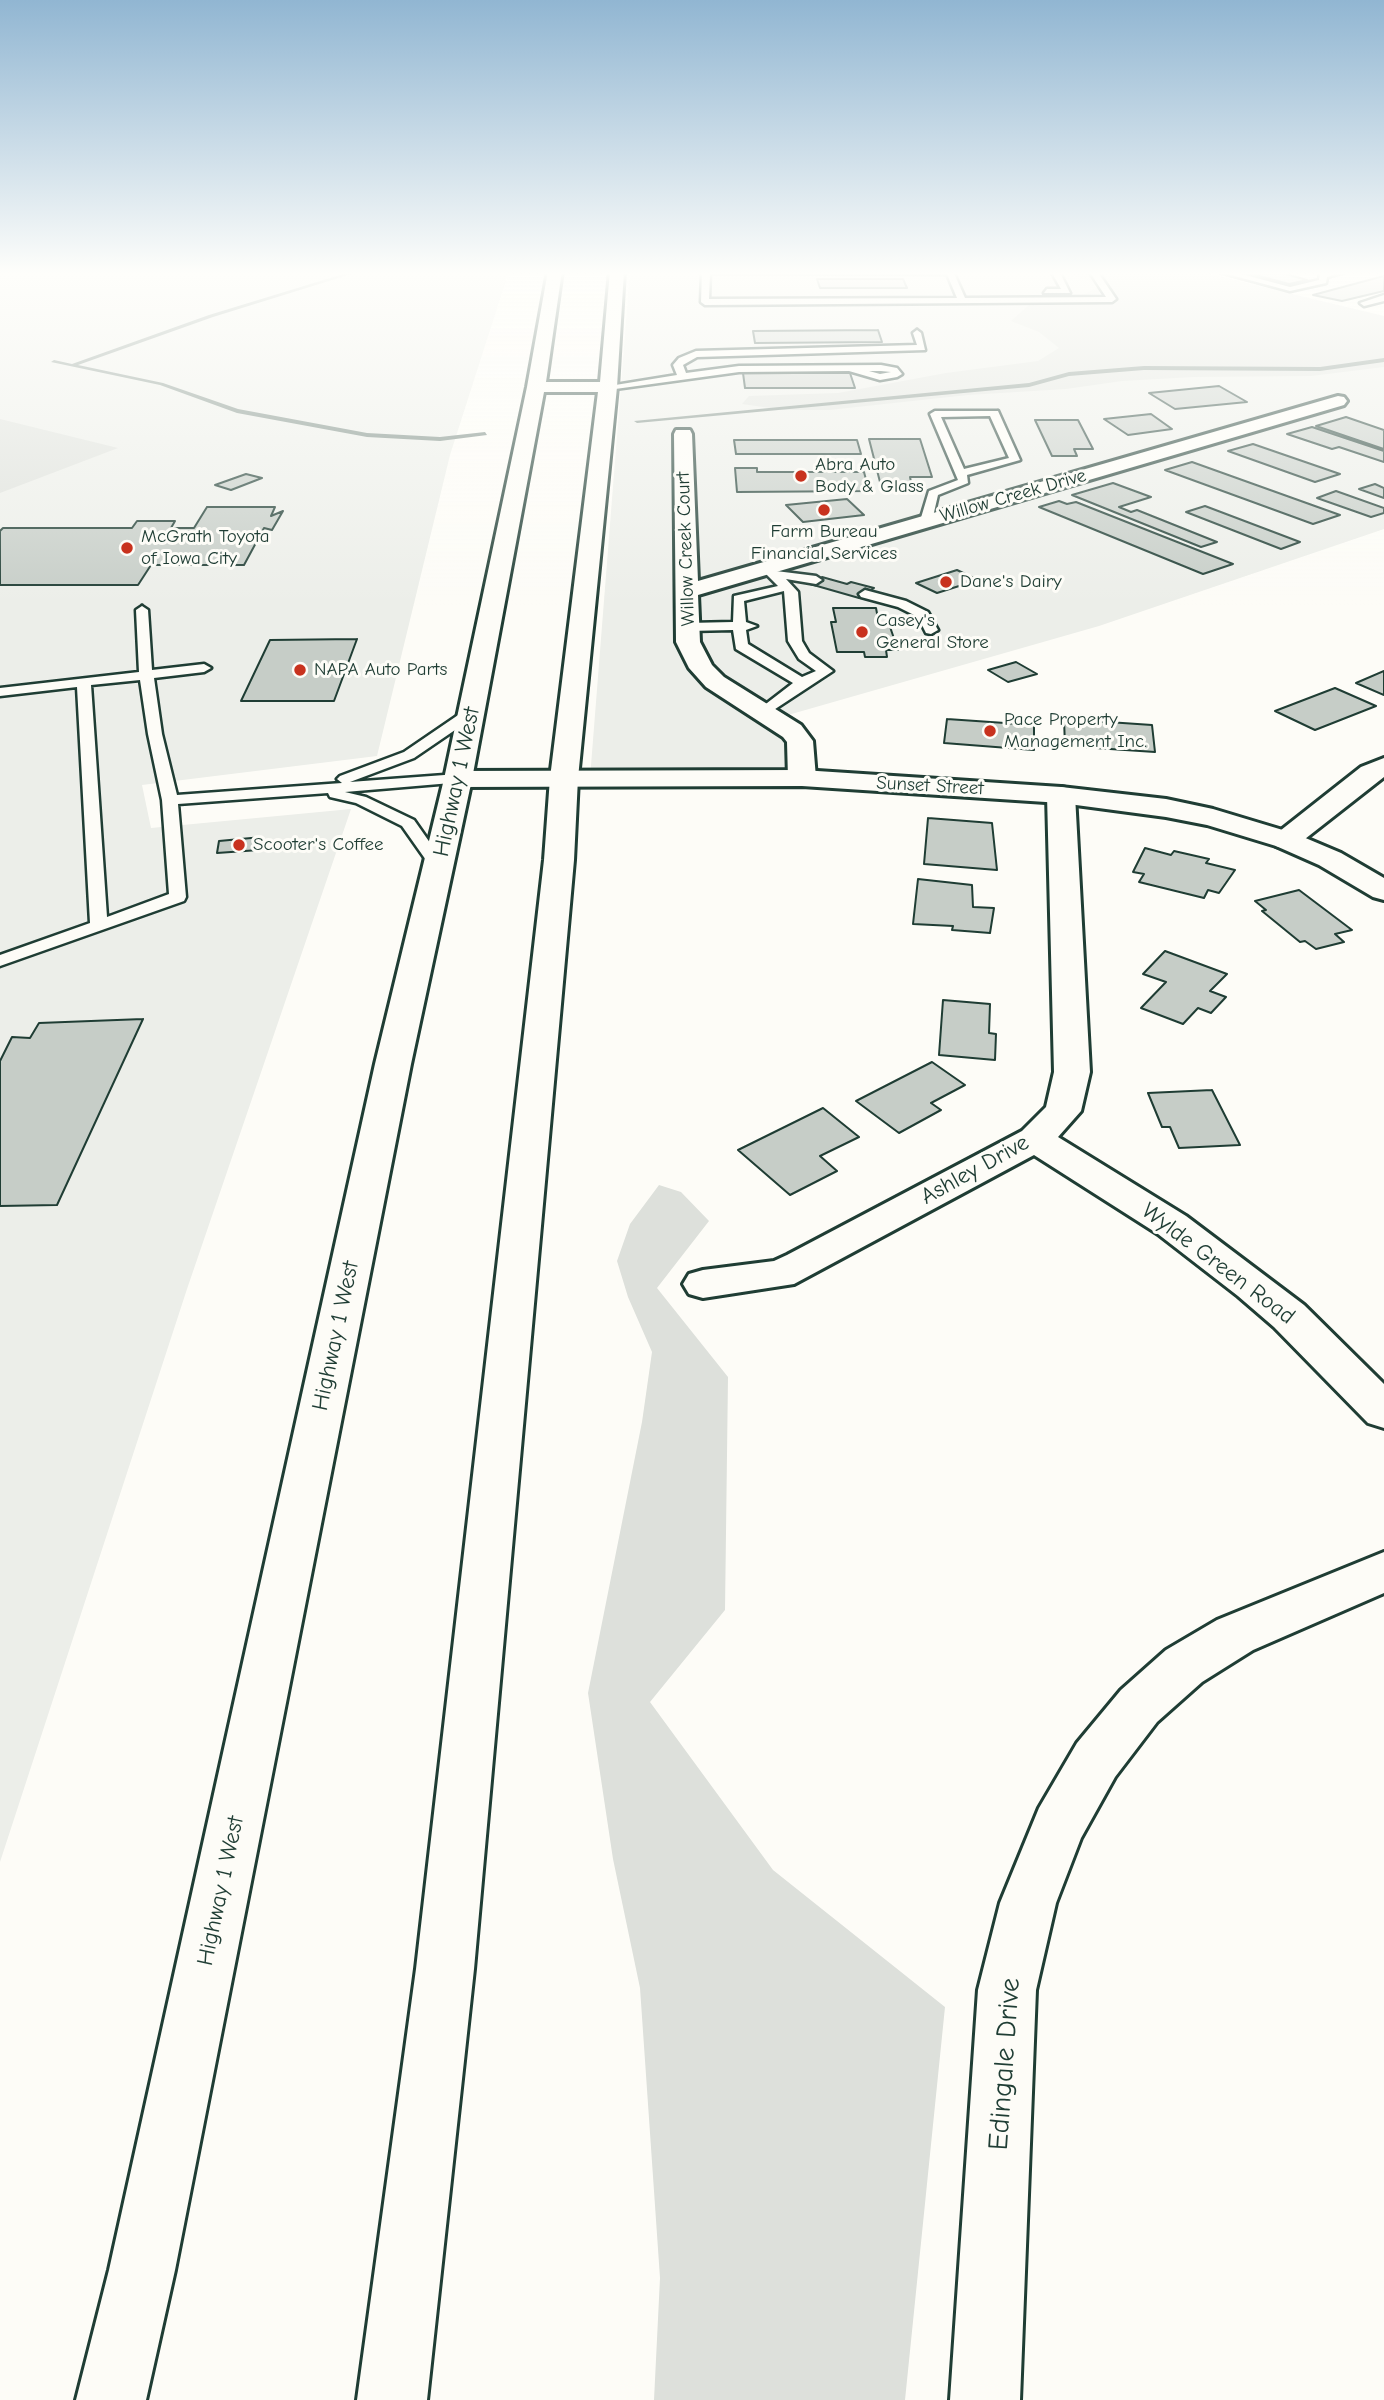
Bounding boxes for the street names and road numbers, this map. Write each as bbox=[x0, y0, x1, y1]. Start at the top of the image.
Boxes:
street label: Willow Creek Drive bbox=[937, 464, 1089, 528]
street label: Willow Creek Court bbox=[672, 471, 700, 627]
street label: Highway 1 West bbox=[428, 705, 486, 859]
street label: Sunset Street bbox=[876, 772, 984, 800]
street label: Ashley Drive bbox=[916, 1129, 1034, 1211]
street label: Wylde Green Road bbox=[1136, 1197, 1300, 1331]
street label: Highway 1 West bbox=[307, 1259, 365, 1413]
street label: Highway 1 West bbox=[192, 1814, 250, 1968]
street label: Edingale Drive bbox=[982, 1977, 1028, 2151]

